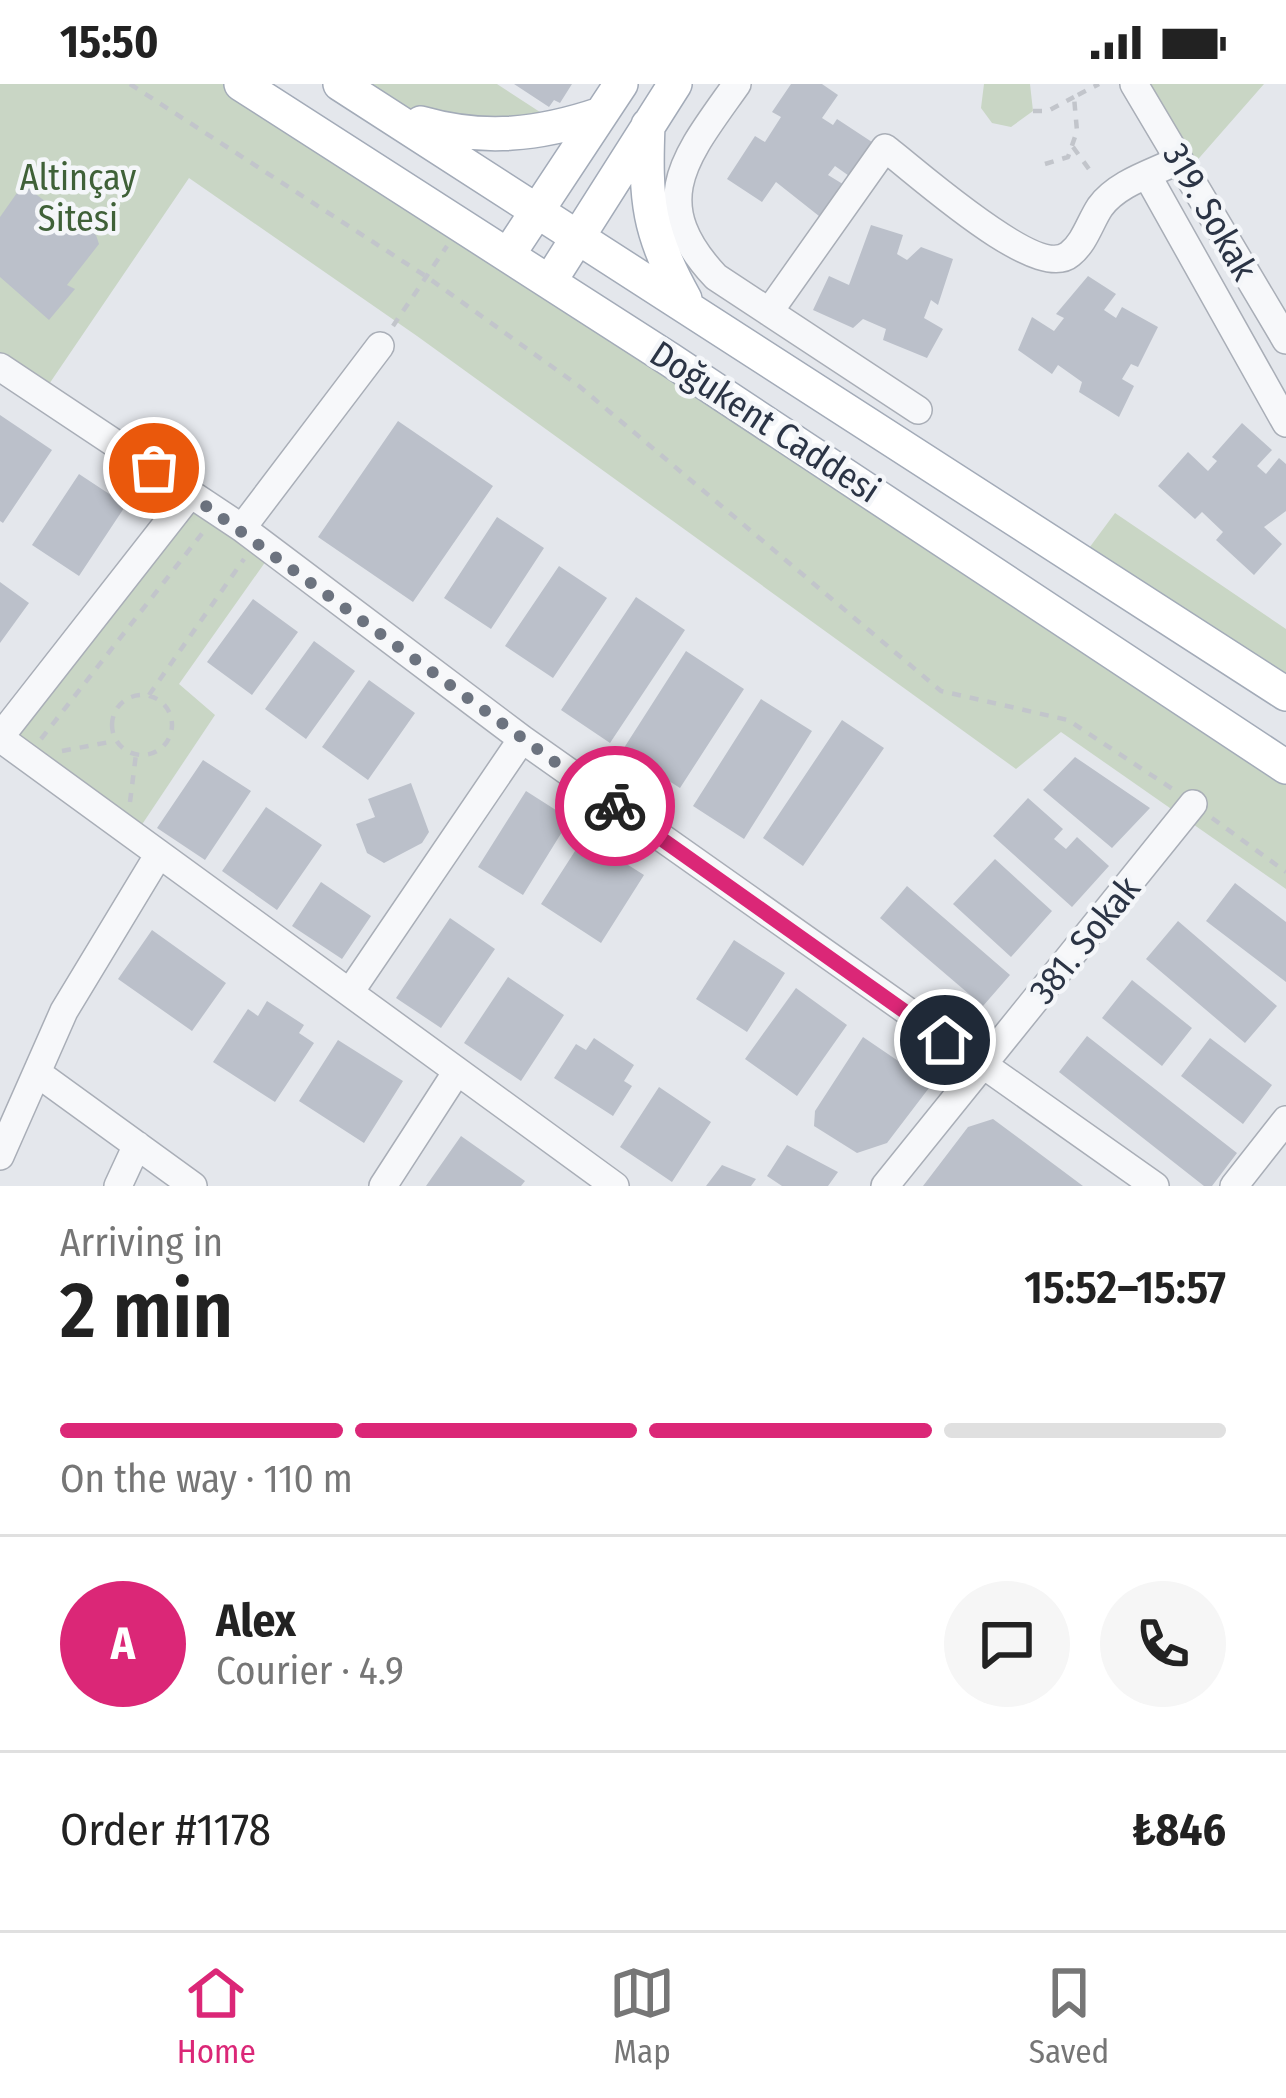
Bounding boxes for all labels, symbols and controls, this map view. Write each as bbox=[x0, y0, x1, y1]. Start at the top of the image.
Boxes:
text: 15:50 bbox=[60, 15, 158, 69]
street label: 319. Sokak bbox=[1153, 136, 1267, 288]
park label: Altinçay Sitesi bbox=[20, 156, 136, 241]
street label: Doğukent Caddesi bbox=[642, 331, 888, 513]
pin bbox=[103, 417, 205, 519]
icon: bag bbox=[121, 435, 187, 501]
courier bbox=[555, 746, 675, 866]
icon: bike bbox=[582, 773, 648, 839]
street label: 381. Sokak bbox=[1020, 867, 1150, 1012]
pin bbox=[894, 989, 996, 1091]
icon: home bbox=[912, 1007, 978, 1073]
text: Arriving in bbox=[60, 1220, 223, 1266]
text: 15:52–15:57 bbox=[1024, 1261, 1226, 1315]
text: 2 min bbox=[60, 1264, 233, 1358]
text: On the way · 110 m bbox=[60, 1456, 353, 1502]
button: chat bbox=[944, 1581, 1070, 1707]
button: phone bbox=[1100, 1581, 1226, 1707]
text: Alex bbox=[216, 1594, 296, 1648]
text: A bbox=[111, 1617, 135, 1671]
text: Courier · 4.9 bbox=[216, 1648, 404, 1694]
text: Order #1178 bbox=[60, 1803, 271, 1857]
text: ₺846 bbox=[1132, 1803, 1226, 1857]
tab: Home bbox=[177, 1960, 256, 2072]
tab: Map bbox=[609, 1960, 675, 2072]
tab: Saved bbox=[1029, 1960, 1109, 2072]

